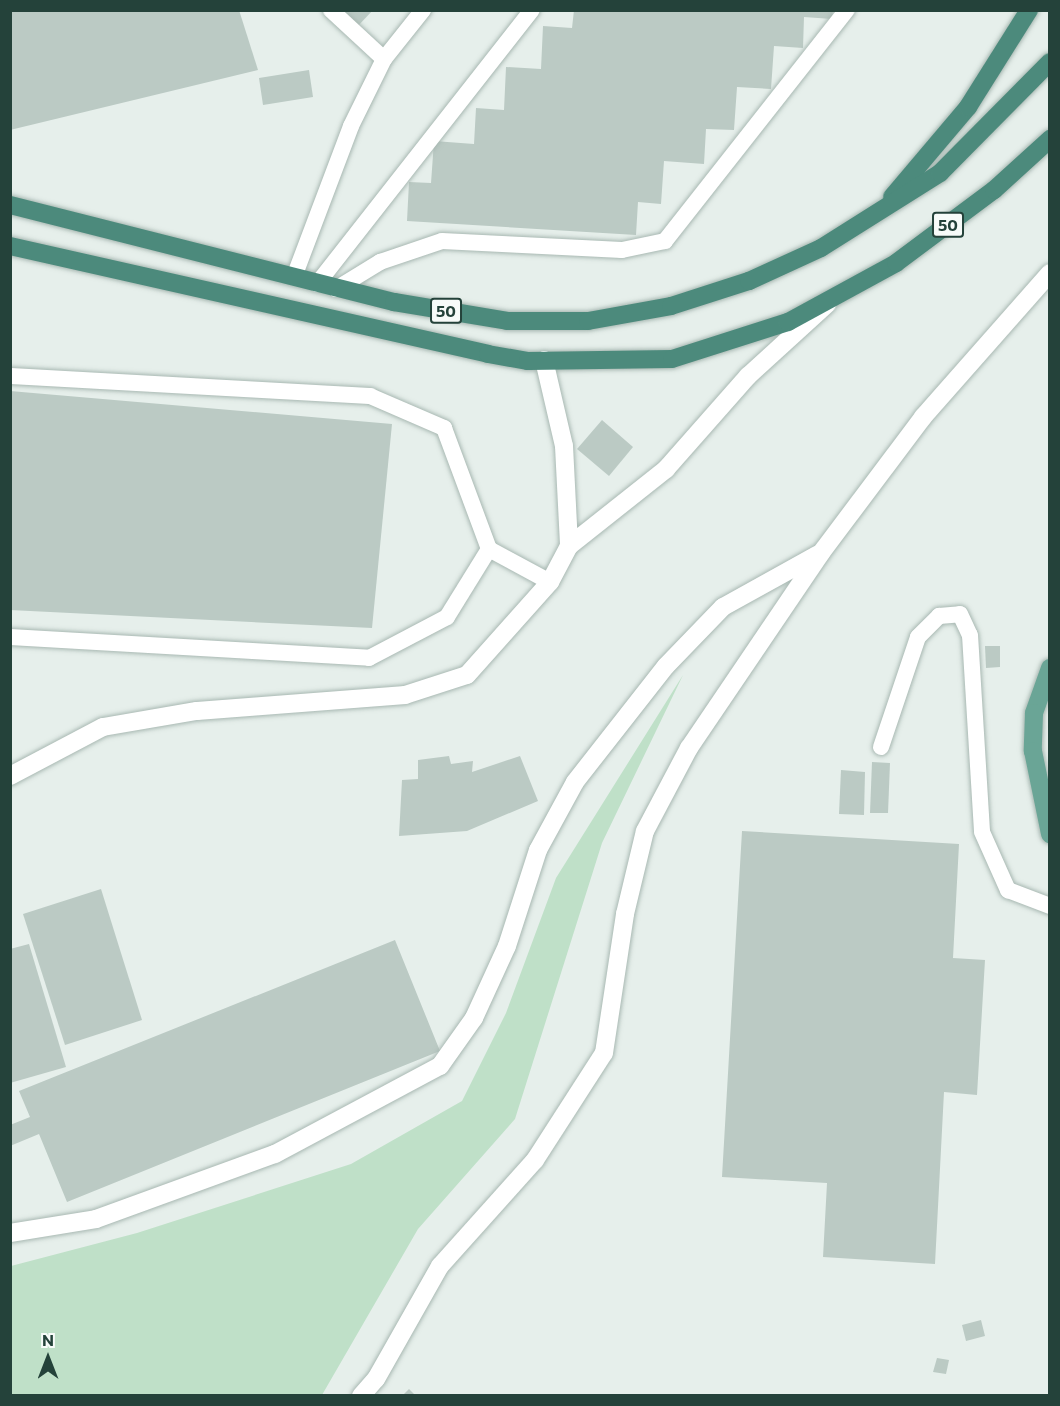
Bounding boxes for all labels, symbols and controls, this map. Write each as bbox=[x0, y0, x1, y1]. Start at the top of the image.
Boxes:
road number: 50 bbox=[932, 212, 964, 238]
road number: 50 bbox=[430, 298, 462, 324]
north arrow bbox=[18, 1328, 78, 1388]
text: N bbox=[42, 1330, 54, 1349]

